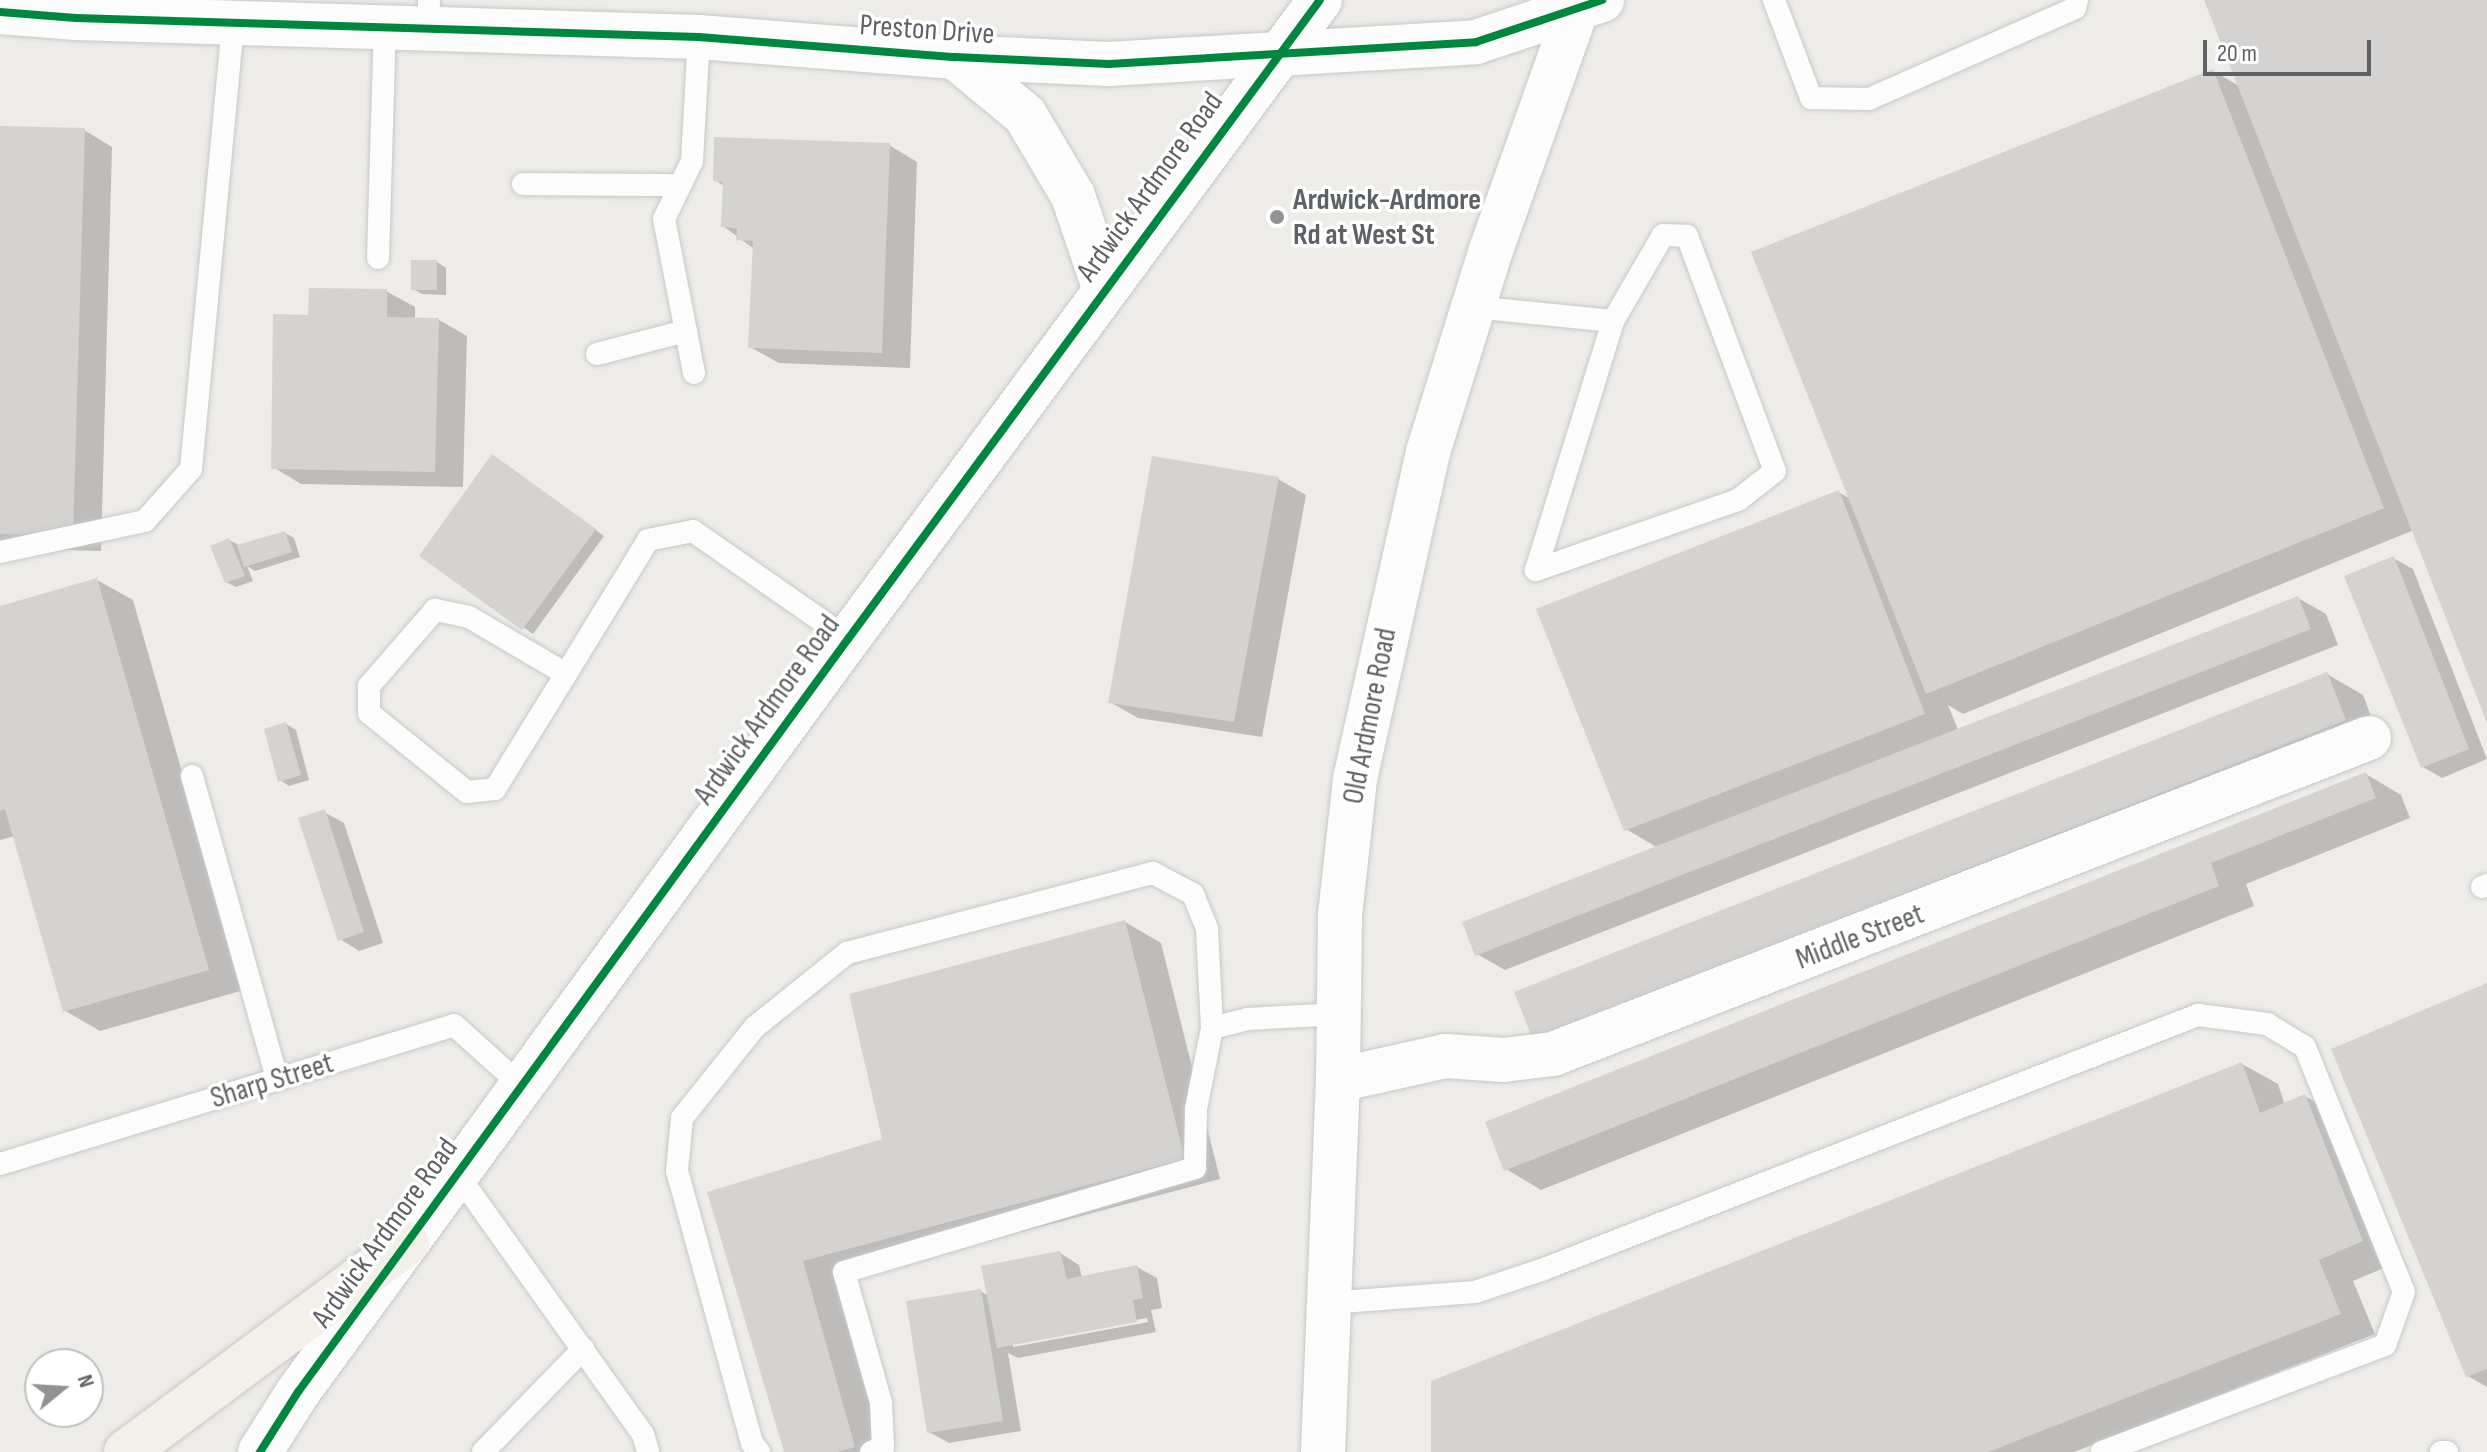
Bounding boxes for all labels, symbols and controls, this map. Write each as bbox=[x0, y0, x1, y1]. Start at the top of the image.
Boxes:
street label: Preston Drive bbox=[858, 7, 996, 53]
scale bar bbox=[2207, 24, 2375, 74]
text: 20 m bbox=[2217, 39, 2257, 68]
street label: Ardwick Ardmore Road bbox=[1069, 85, 1231, 289]
place label: Ardwick-Ardmore Rd at West St bbox=[1293, 182, 1481, 252]
marker: Ardwick-Ardmore Rd at West St bbox=[1268, 208, 1286, 226]
street label: Ardwick Ardmore Road bbox=[686, 608, 848, 812]
street label: Old Ardmore Road bbox=[1335, 625, 1405, 807]
street label: Middle Street bbox=[1791, 896, 1929, 978]
street label: Sharp Street bbox=[206, 1045, 338, 1117]
street label: Ardwick Ardmore Road bbox=[304, 1131, 466, 1335]
north arrow bbox=[24, 1348, 104, 1428]
text: N bbox=[71, 1371, 100, 1391]

